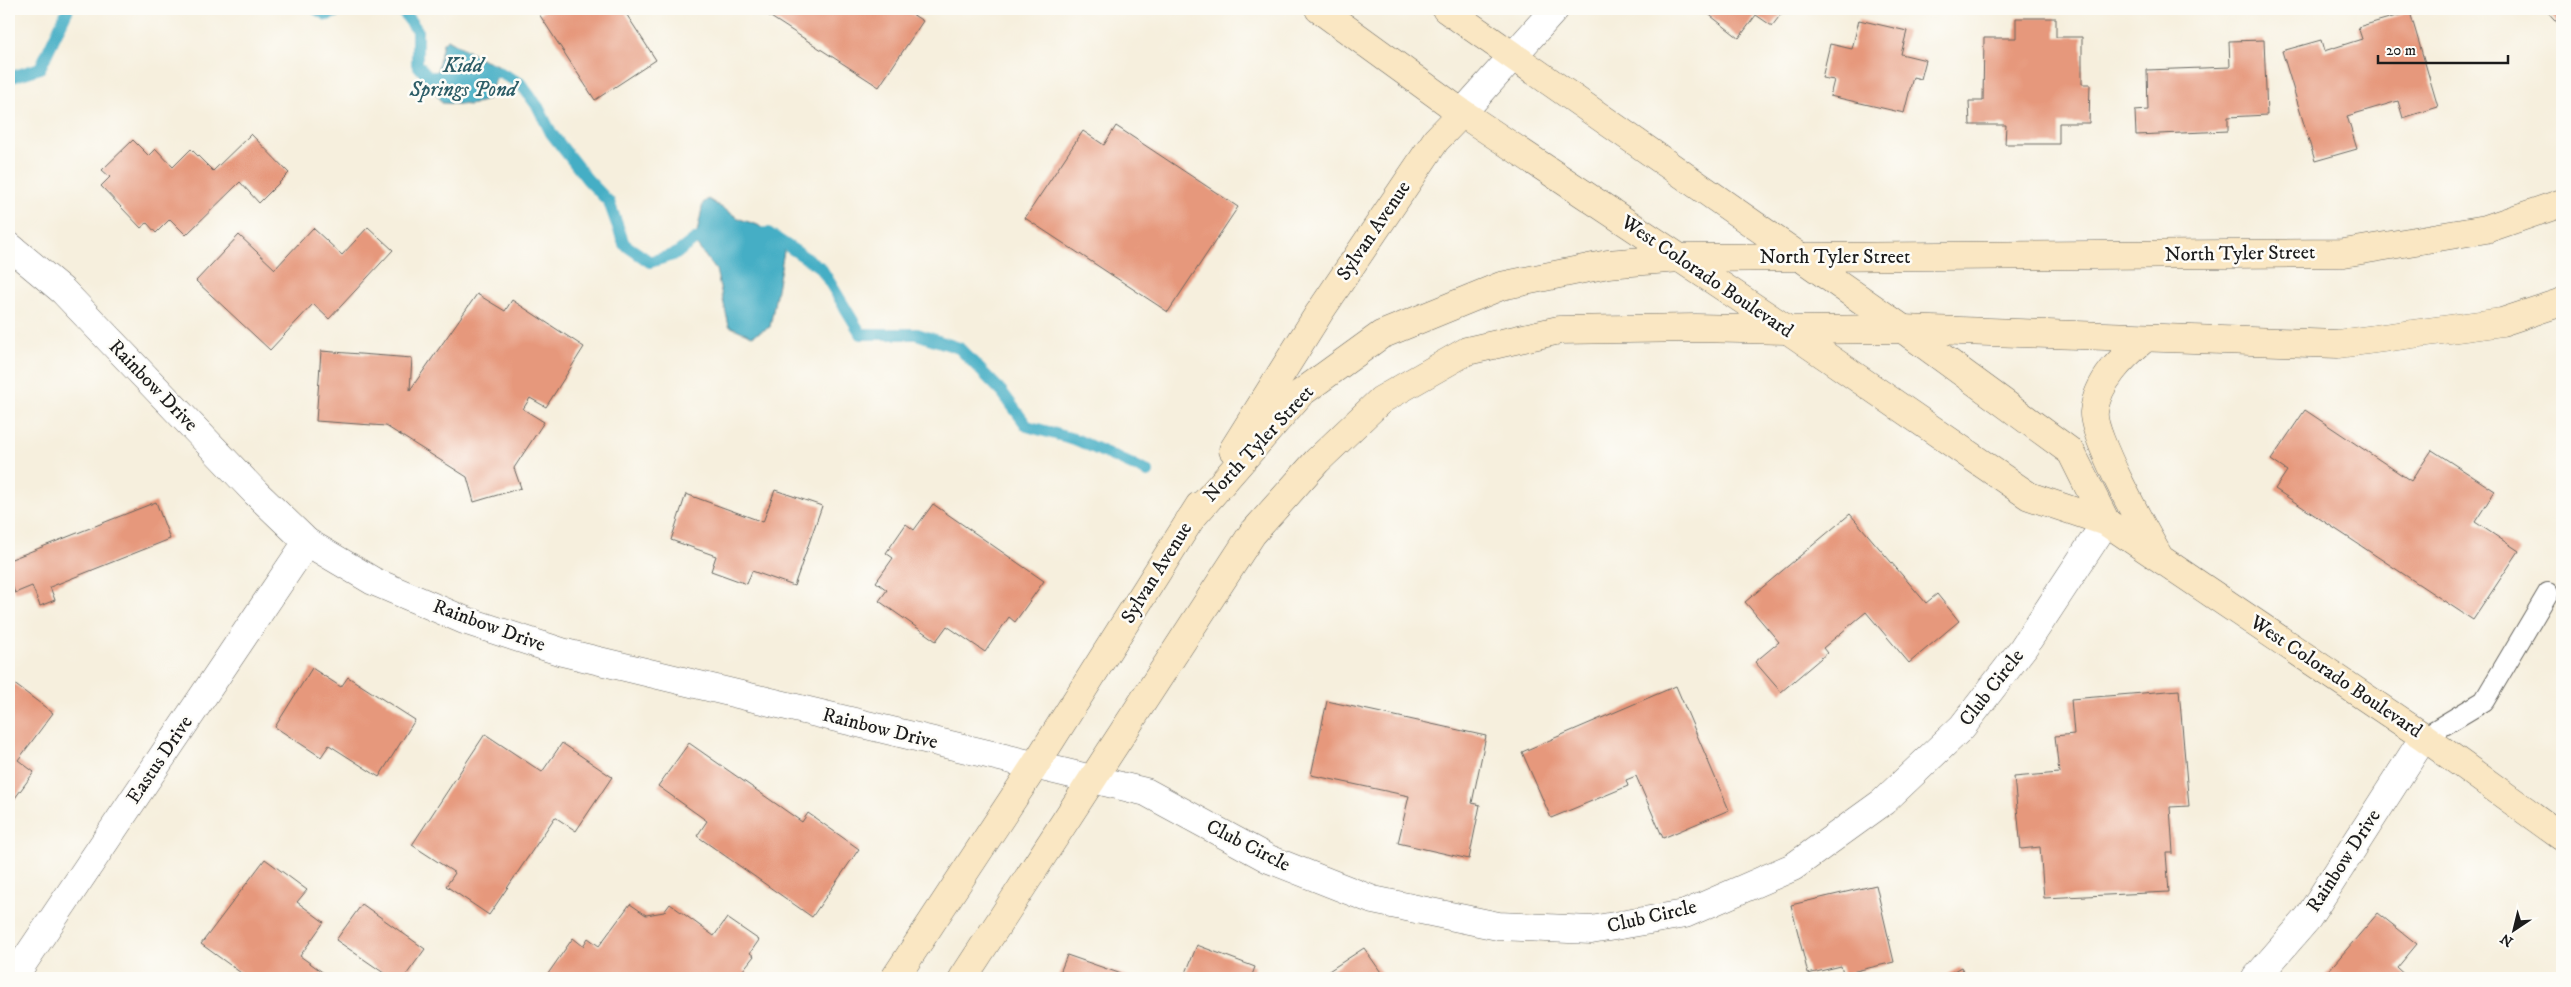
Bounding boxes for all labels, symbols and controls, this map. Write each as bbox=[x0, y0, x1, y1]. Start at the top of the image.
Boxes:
scale bar bbox=[2378, 32, 2508, 64]
text: 20 m bbox=[2386, 41, 2416, 60]
water label: Kidd Springs Pond bbox=[408, 53, 520, 103]
street label: Sylvan Avenue bbox=[1331, 176, 1417, 286]
street label: West Colorado Boulevard bbox=[1615, 209, 1798, 344]
street label: North Tyler Street bbox=[2164, 240, 2316, 268]
street label: North Tyler Street bbox=[1760, 245, 1910, 270]
street label: Rainbow Drive bbox=[103, 335, 203, 437]
street label: North Tyler Street bbox=[1198, 380, 1320, 508]
street label: Sylvan Avenue bbox=[1116, 518, 1198, 628]
street label: Rainbow Drive bbox=[429, 594, 549, 658]
street label: West Colorado Boulevard bbox=[2244, 609, 2427, 744]
street label: Club Circle bbox=[1954, 644, 2030, 732]
street label: Rainbow Drive bbox=[820, 703, 940, 755]
street label: Eastus Drive bbox=[121, 711, 199, 809]
street label: Rainbow Drive bbox=[2301, 805, 2387, 917]
street label: Club Circle bbox=[1202, 814, 1294, 878]
street label: Club Circle bbox=[1605, 895, 1699, 939]
north arrow bbox=[2488, 904, 2538, 954]
text: N bbox=[2497, 929, 2517, 951]

